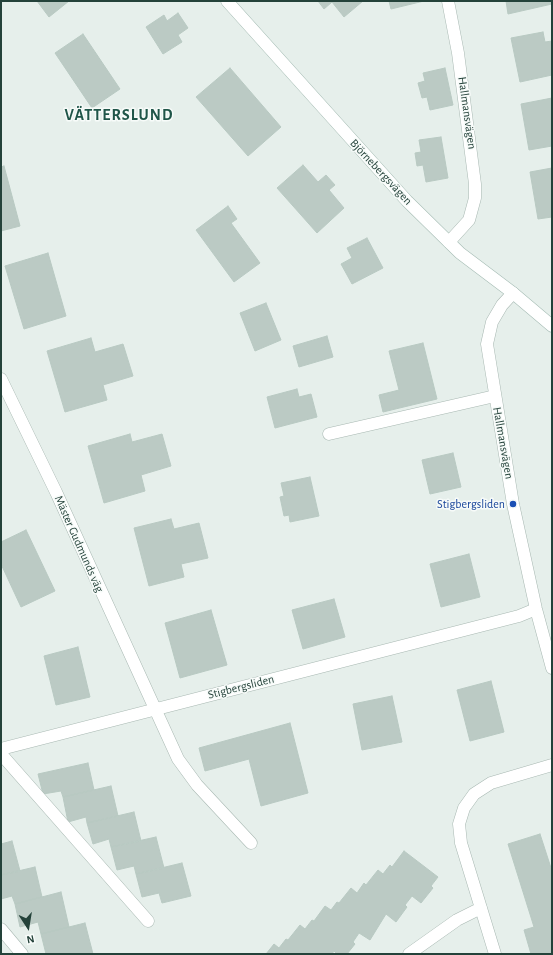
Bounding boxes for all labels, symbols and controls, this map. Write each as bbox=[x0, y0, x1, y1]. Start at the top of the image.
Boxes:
street label: Hallmansvägen bbox=[455, 76, 479, 150]
district label: VÄTTERSLUND bbox=[65, 105, 173, 125]
street label: Björnebergsvägen bbox=[347, 136, 415, 208]
street label: Hallmansvägen bbox=[490, 406, 516, 480]
street label: Mäster Gudmunds väg bbox=[51, 493, 107, 595]
place label: Stigbergsliden bbox=[437, 497, 505, 511]
marker: Stigbergsliden bbox=[508, 499, 518, 509]
street label: Stigbergsliden bbox=[206, 672, 276, 702]
north arrow bbox=[8, 907, 48, 947]
text: N bbox=[26, 933, 35, 945]

